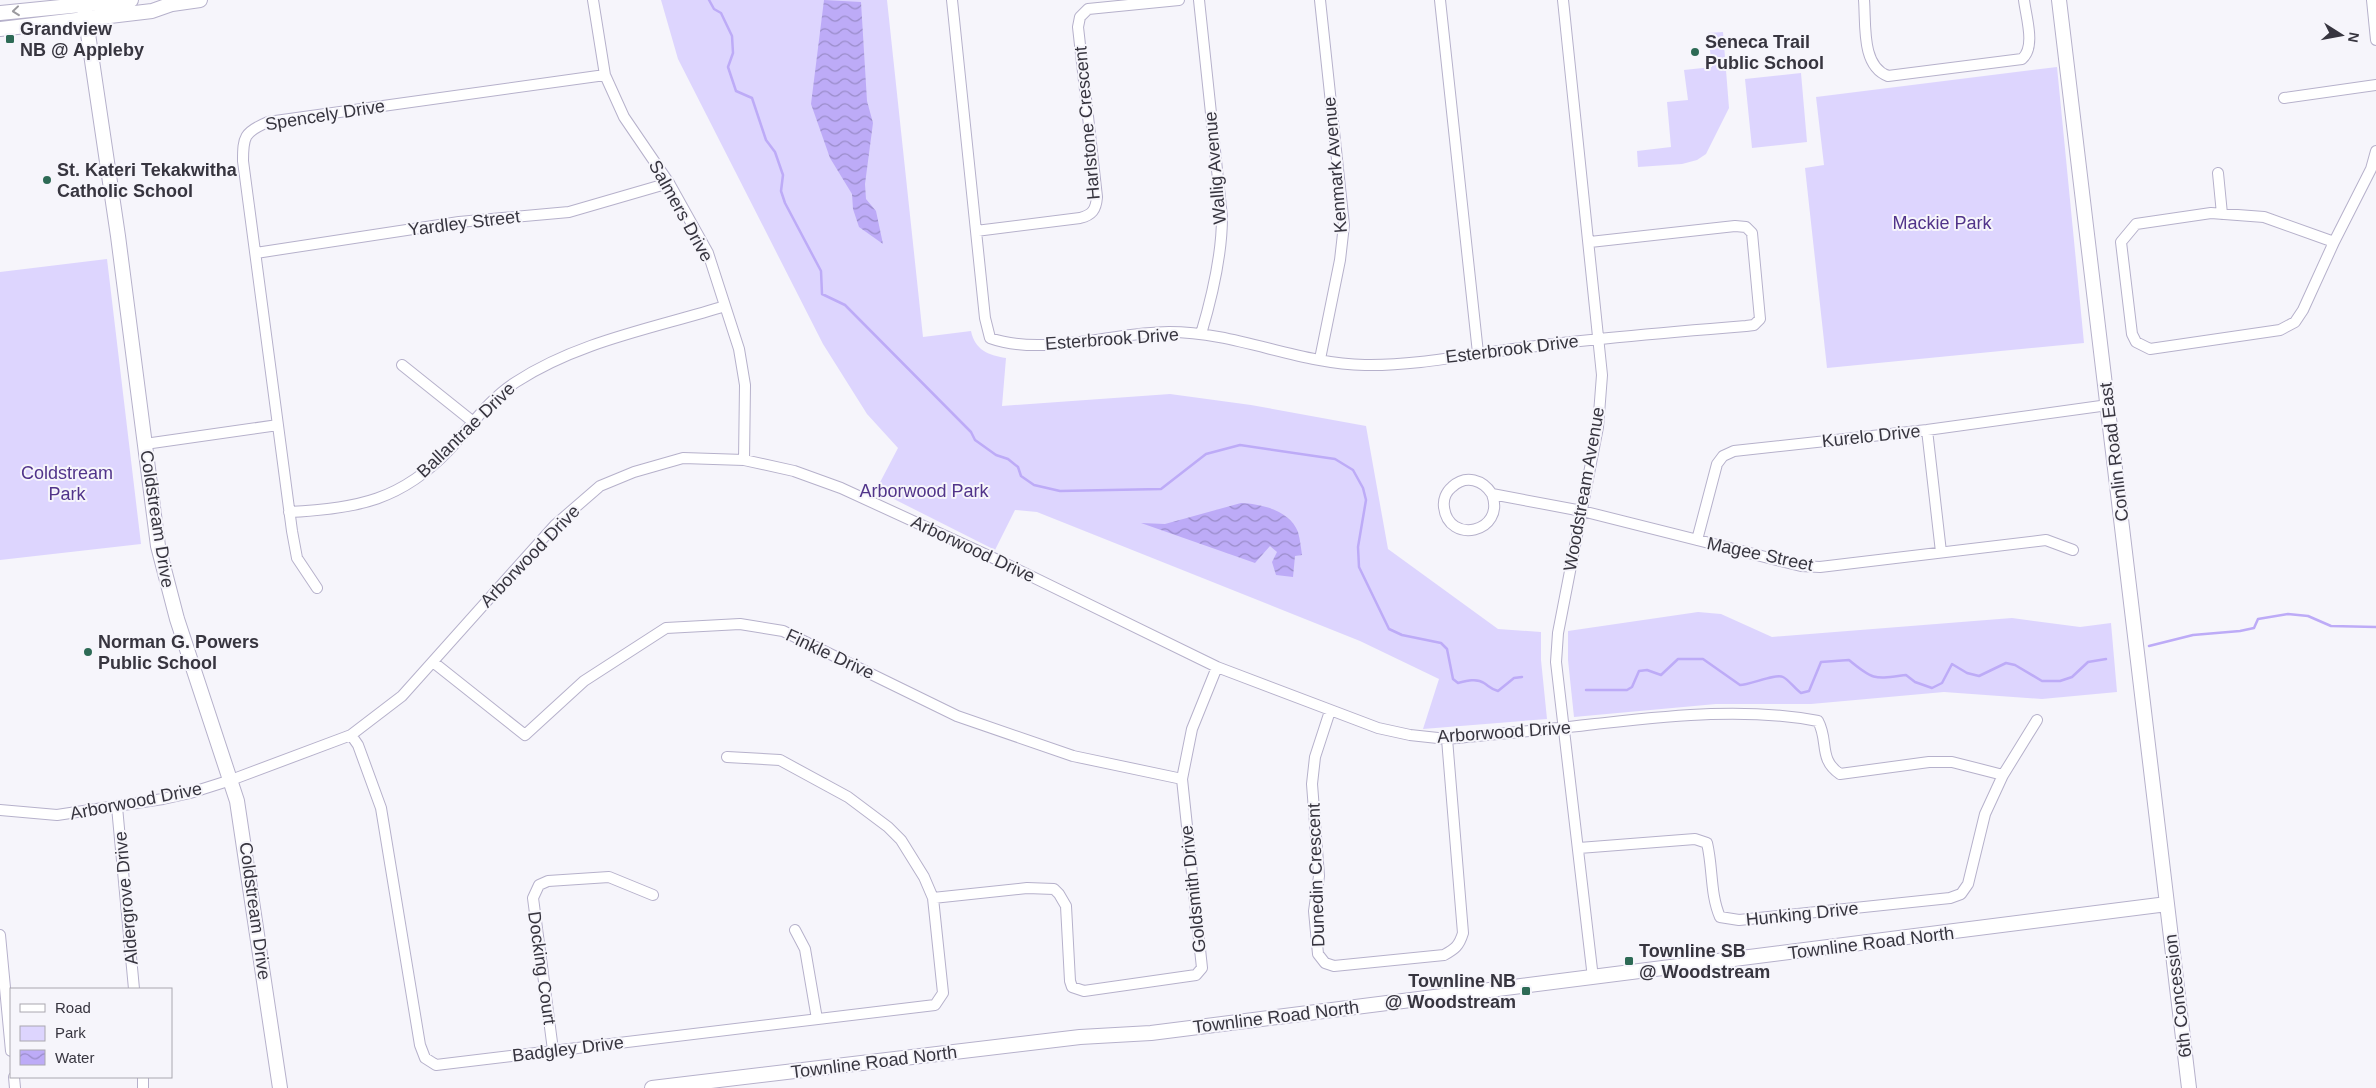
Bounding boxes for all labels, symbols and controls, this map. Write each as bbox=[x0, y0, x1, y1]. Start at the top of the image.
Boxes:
one-way arrow bbox=[12, 5, 20, 16]
north arrow bbox=[2316, 10, 2366, 60]
place label: Grandview NB @ Appleby bbox=[20, 19, 144, 60]
text: N bbox=[2345, 31, 2363, 44]
place label: Seneca Trail Public School bbox=[1705, 32, 1824, 73]
marker: Grandview NB @ Appleby bbox=[4, 33, 16, 45]
street label: Harlstone Crescent bbox=[1070, 45, 1104, 201]
marker: Seneca Trail Public School bbox=[1689, 46, 1701, 58]
street label: Spencely Drive bbox=[264, 96, 386, 134]
street label: Kenmark Avenue bbox=[1319, 96, 1351, 234]
street label: Wallig Avenue bbox=[1200, 111, 1230, 225]
street label: Salmers Drive bbox=[645, 157, 717, 265]
place label: St. Kateri Tekakwitha Catholic School bbox=[57, 160, 238, 201]
marker: St. Kateri Tekakwitha Catholic School bbox=[41, 174, 53, 186]
street label: Yardley Street bbox=[407, 206, 521, 240]
park label: Mackie Park bbox=[1892, 213, 1993, 233]
street label: Esterbrook Drive bbox=[1044, 324, 1180, 354]
street label: Esterbrook Drive bbox=[1444, 331, 1580, 367]
street label: Ballantrae Drive bbox=[413, 378, 519, 482]
street label: Conlin Road East bbox=[2096, 381, 2132, 523]
street label: Woodstream Avenue bbox=[1560, 405, 1608, 573]
street label: Kurelo Drive bbox=[1821, 421, 1921, 451]
street label: Coldstream Drive bbox=[136, 449, 178, 589]
park label: Coldstream Park bbox=[21, 463, 113, 504]
park label: Arborwood Park bbox=[859, 481, 990, 501]
street label: Arborwood Drive bbox=[476, 501, 584, 611]
street label: Arborwood Drive bbox=[908, 512, 1038, 586]
street label: Magee Street bbox=[1705, 533, 1815, 575]
street label: Finkle Drive bbox=[783, 625, 877, 683]
place label: Norman G. Powers Public School bbox=[98, 632, 259, 673]
marker: Norman G. Powers Public School bbox=[82, 646, 94, 658]
street label: Arborwood Drive bbox=[1436, 717, 1572, 747]
street label: Arborwood Drive bbox=[68, 778, 204, 824]
street label: Dunedin Crescent bbox=[1303, 803, 1329, 947]
street label: Goldsmith Drive bbox=[1176, 824, 1210, 954]
street label: Aldergrove Drive bbox=[110, 830, 142, 966]
street label: Coldstream Drive bbox=[235, 841, 275, 981]
street label: Hunking Drive bbox=[1745, 898, 1859, 930]
street label: Docking Court bbox=[524, 910, 560, 1026]
street label: Townline Road North bbox=[1787, 923, 1955, 963]
street label: 6th Concession bbox=[2161, 933, 2195, 1059]
place label: Townline SB @ Woodstream bbox=[1639, 941, 1770, 982]
marker: Townline SB @ Woodstream bbox=[1623, 955, 1635, 967]
place label: Townline NB @ Woodstream bbox=[1385, 971, 1516, 1012]
marker: Townline NB @ Woodstream bbox=[1520, 985, 1532, 997]
legend bbox=[10, 988, 172, 1078]
street label: Townline Road North bbox=[1192, 997, 1360, 1037]
text: Road bbox=[55, 999, 91, 1016]
text: Park bbox=[55, 1024, 86, 1041]
street label: Badgley Drive bbox=[511, 1032, 625, 1066]
street label: Townline Road North bbox=[790, 1042, 958, 1082]
text: Water bbox=[55, 1049, 94, 1066]

